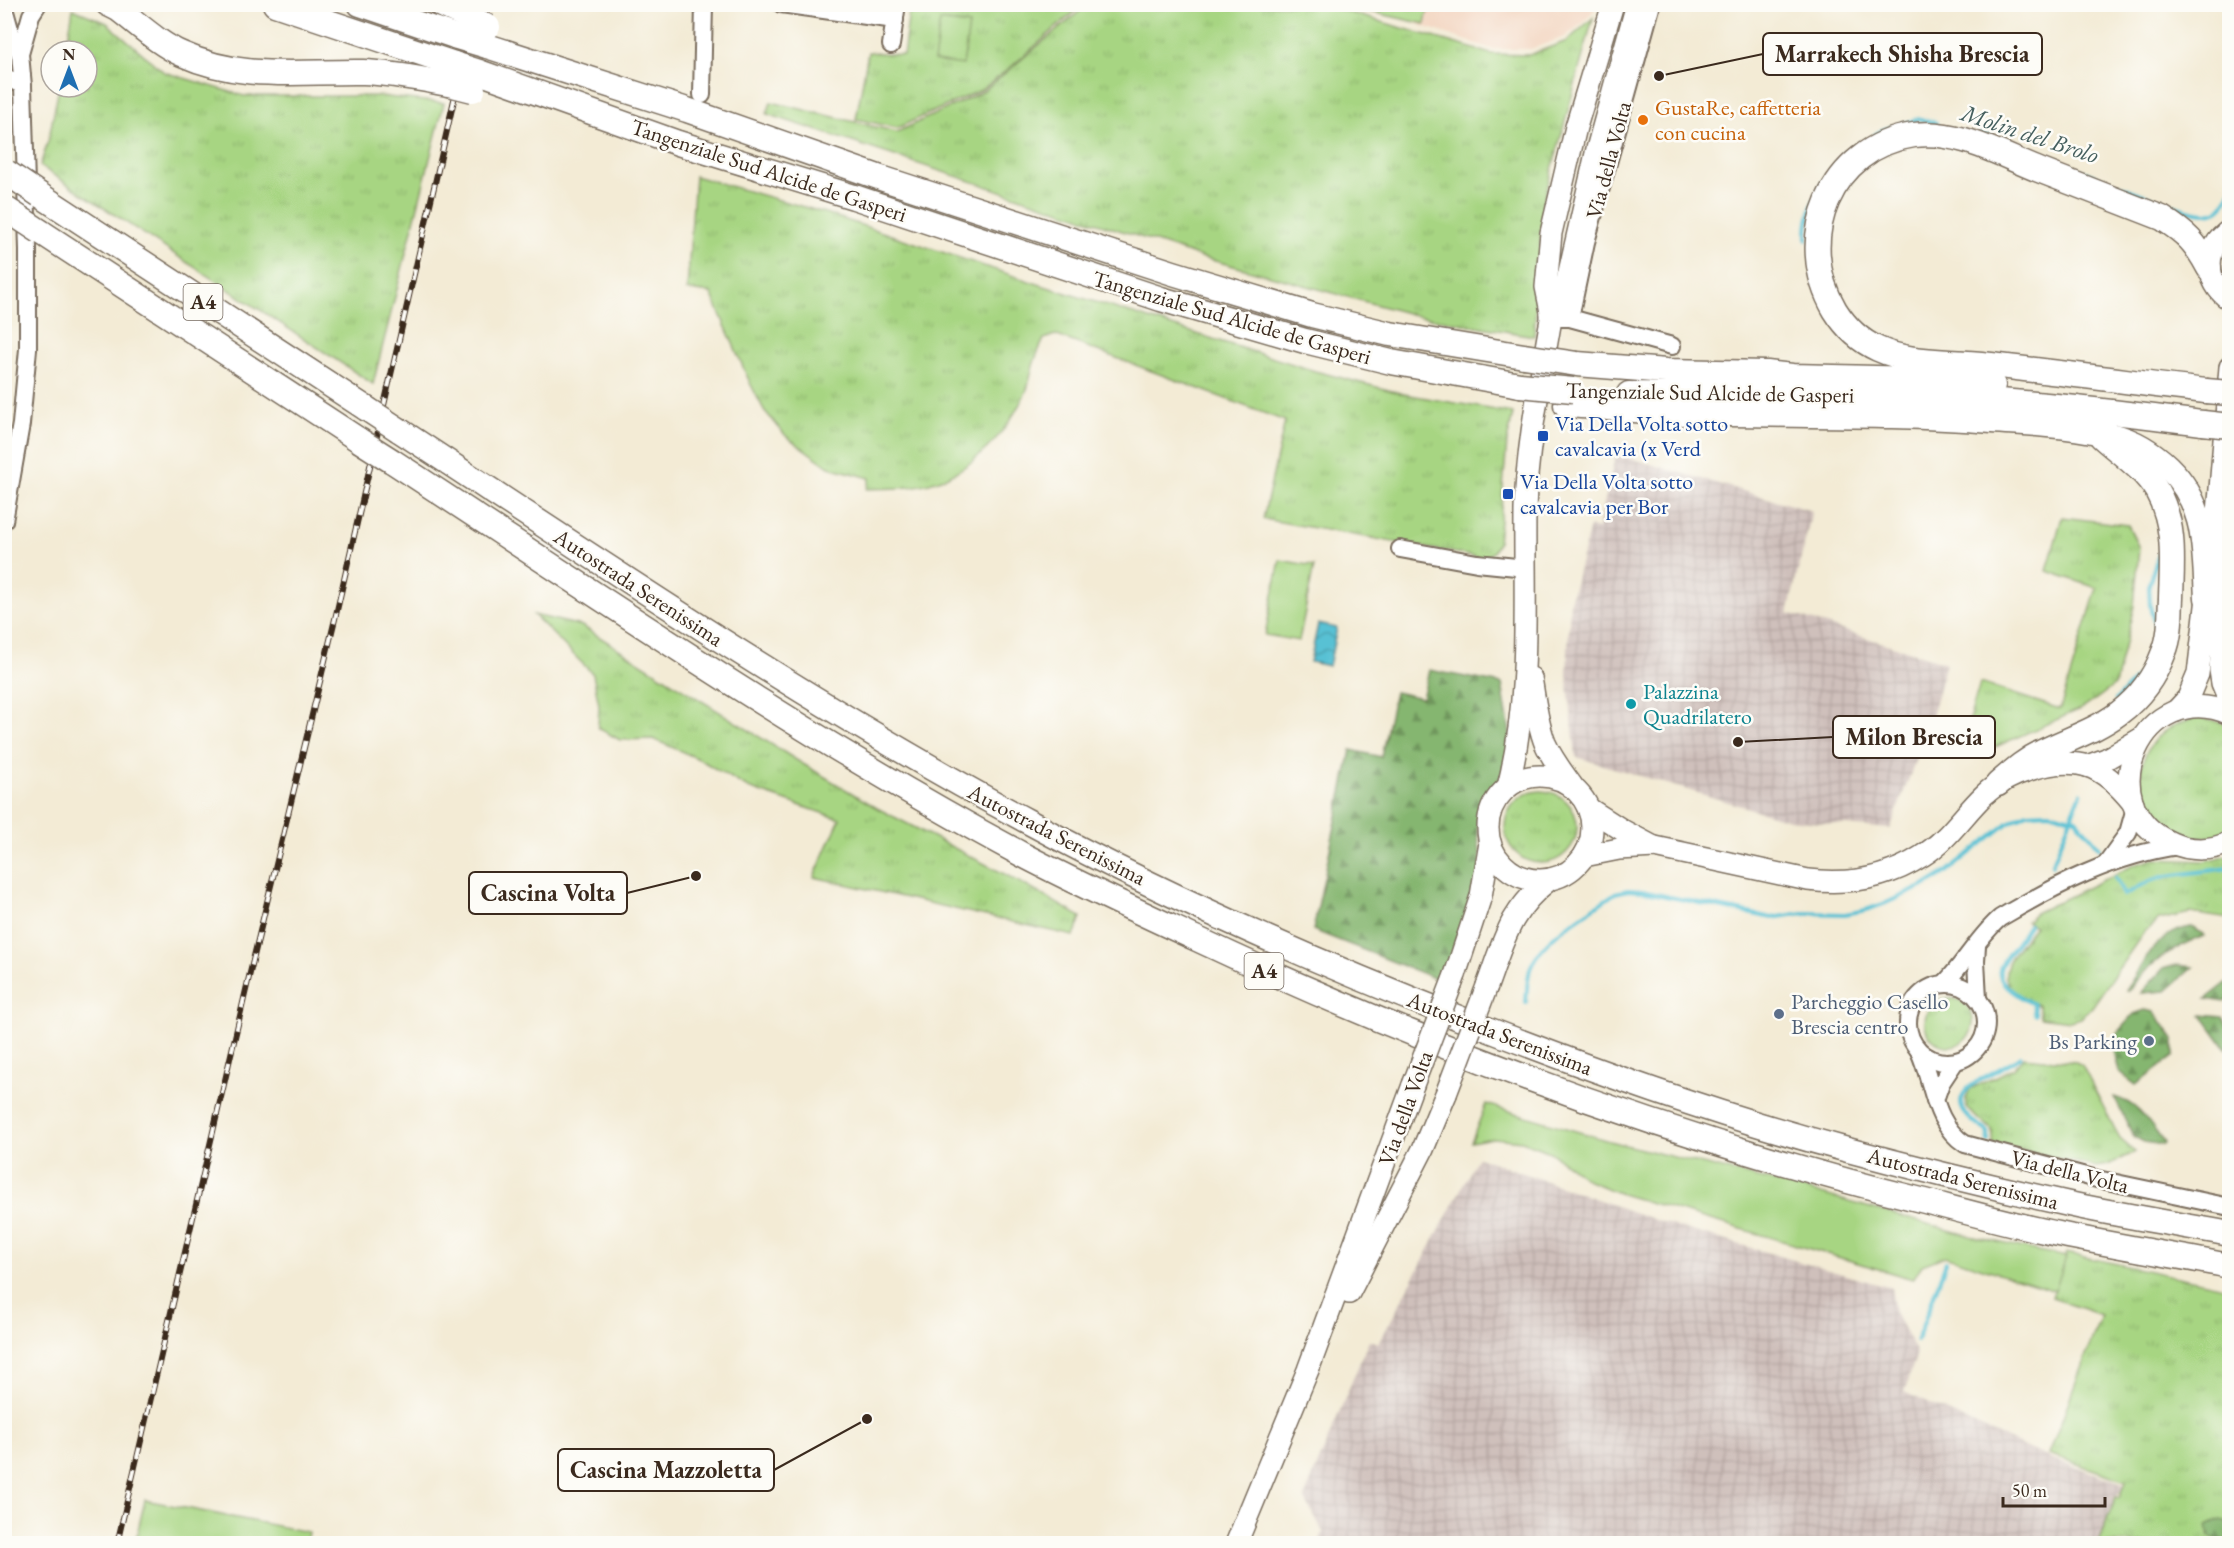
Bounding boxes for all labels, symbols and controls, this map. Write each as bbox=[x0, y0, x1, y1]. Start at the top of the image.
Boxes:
callout: Marrakech Shisha Brescia bbox=[1763, 33, 2042, 75]
text: Marrakech Shisha Brescia bbox=[1774, 38, 2030, 69]
north arrow bbox=[39, 39, 99, 99]
text: N bbox=[63, 44, 76, 65]
place label: GustaRe, caffetteria con cucina bbox=[1655, 93, 1821, 147]
water label: Molin del Brolo bbox=[1956, 96, 2103, 170]
street label: Via della Volta bbox=[1579, 98, 1638, 222]
street label: Tangenziale Sud Alcide de Gasperi bbox=[627, 112, 910, 229]
marker: GustaRe, caffetteria con cucina bbox=[1636, 113, 1650, 127]
street label: Tangenziale Sud Alcide de Gasperi bbox=[1089, 264, 1374, 371]
road number: A4 bbox=[184, 284, 222, 320]
street label: Tangenziale Sud Alcide de Gasperi bbox=[1566, 375, 1854, 410]
place label: Via Della Volta sotto cavalcavia (x Verd bbox=[1555, 409, 1728, 463]
marker: Via Della Volta sotto cavalcavia (x Verd bbox=[1536, 429, 1550, 443]
place label: Via Della Volta sotto cavalcavia per Bor bbox=[1520, 467, 1693, 521]
marker: Via Della Volta sotto cavalcavia per Bor bbox=[1501, 487, 1515, 501]
street label: Autostrada Serenissima bbox=[548, 521, 729, 653]
place label: Palazzina Quadrilatero bbox=[1643, 677, 1752, 731]
marker: Palazzina Quadrilatero bbox=[1624, 697, 1638, 711]
callout: Milon Brescia bbox=[1833, 716, 1995, 758]
text: Milon Brescia bbox=[1845, 721, 1983, 752]
street label: Autostrada Serenissima bbox=[962, 777, 1151, 892]
callout: Cascina Volta bbox=[469, 872, 627, 914]
text: Cascina Volta bbox=[481, 877, 616, 908]
road number: A4 bbox=[1244, 953, 1284, 989]
street label: Autostrada Serenissima bbox=[1402, 984, 1597, 1082]
place label: Parcheggio Casello Brescia centro bbox=[1791, 987, 1948, 1041]
marker: Parcheggio Casello Brescia centro bbox=[1772, 1007, 1786, 1021]
place label: Bs Parking bbox=[2049, 1027, 2137, 1056]
marker: Bs Parking bbox=[2142, 1034, 2156, 1048]
street label: Via della Volta bbox=[1371, 1046, 1440, 1170]
street label: Autostrada Serenissima bbox=[1863, 1140, 2062, 1216]
street label: Via della Volta bbox=[2008, 1143, 2132, 1200]
callout: Cascina Mazzoletta bbox=[558, 1449, 774, 1491]
text: Cascina Mazzoletta bbox=[570, 1454, 762, 1485]
scale bar bbox=[2003, 1470, 2105, 1508]
text: 50 m bbox=[2012, 1479, 2047, 1502]

